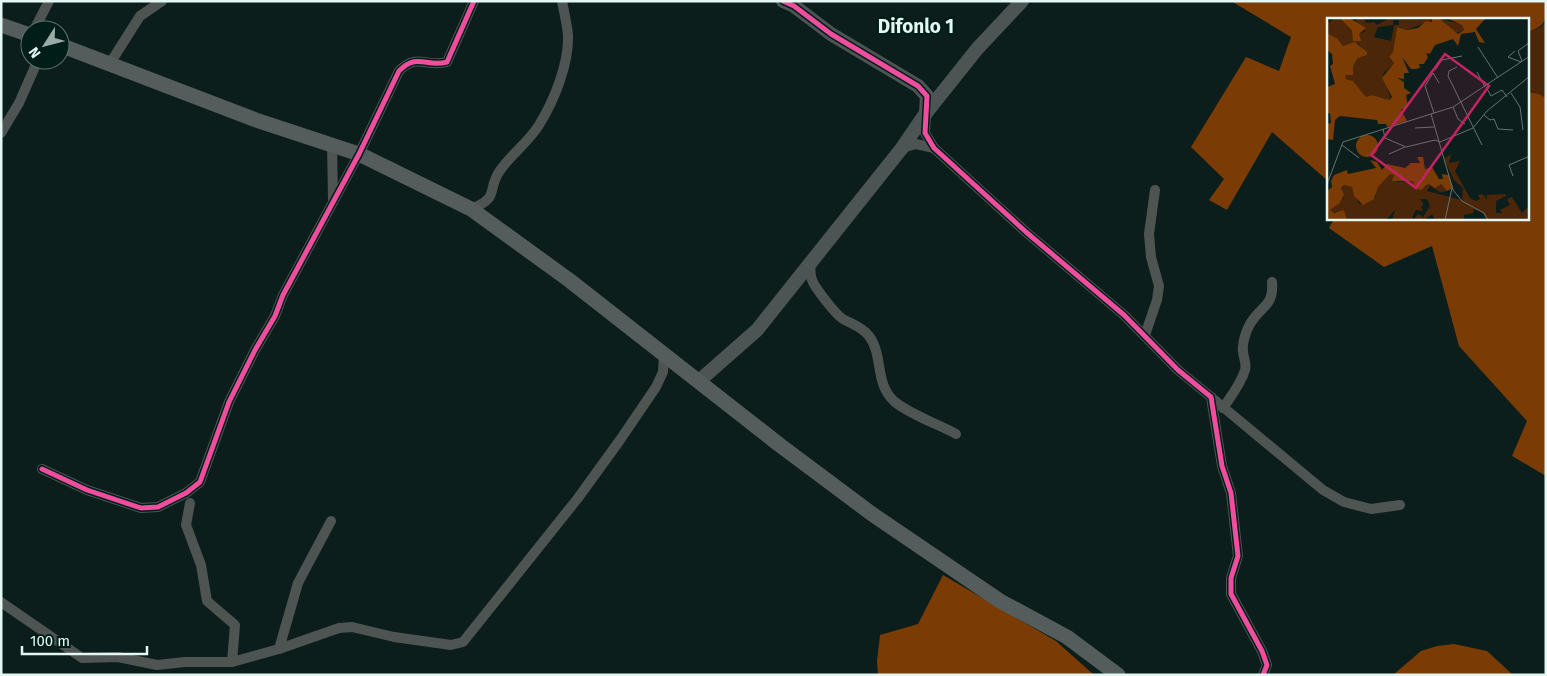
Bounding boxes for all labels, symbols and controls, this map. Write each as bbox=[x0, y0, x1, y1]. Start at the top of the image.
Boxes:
district label: Difonlo 1 bbox=[878, 15, 954, 38]
inset map bbox=[1327, 18, 1530, 220]
north arrow bbox=[20, 20, 70, 70]
text: N bbox=[25, 44, 44, 61]
scale bar bbox=[22, 624, 148, 656]
text: 100 m bbox=[30, 632, 70, 650]

